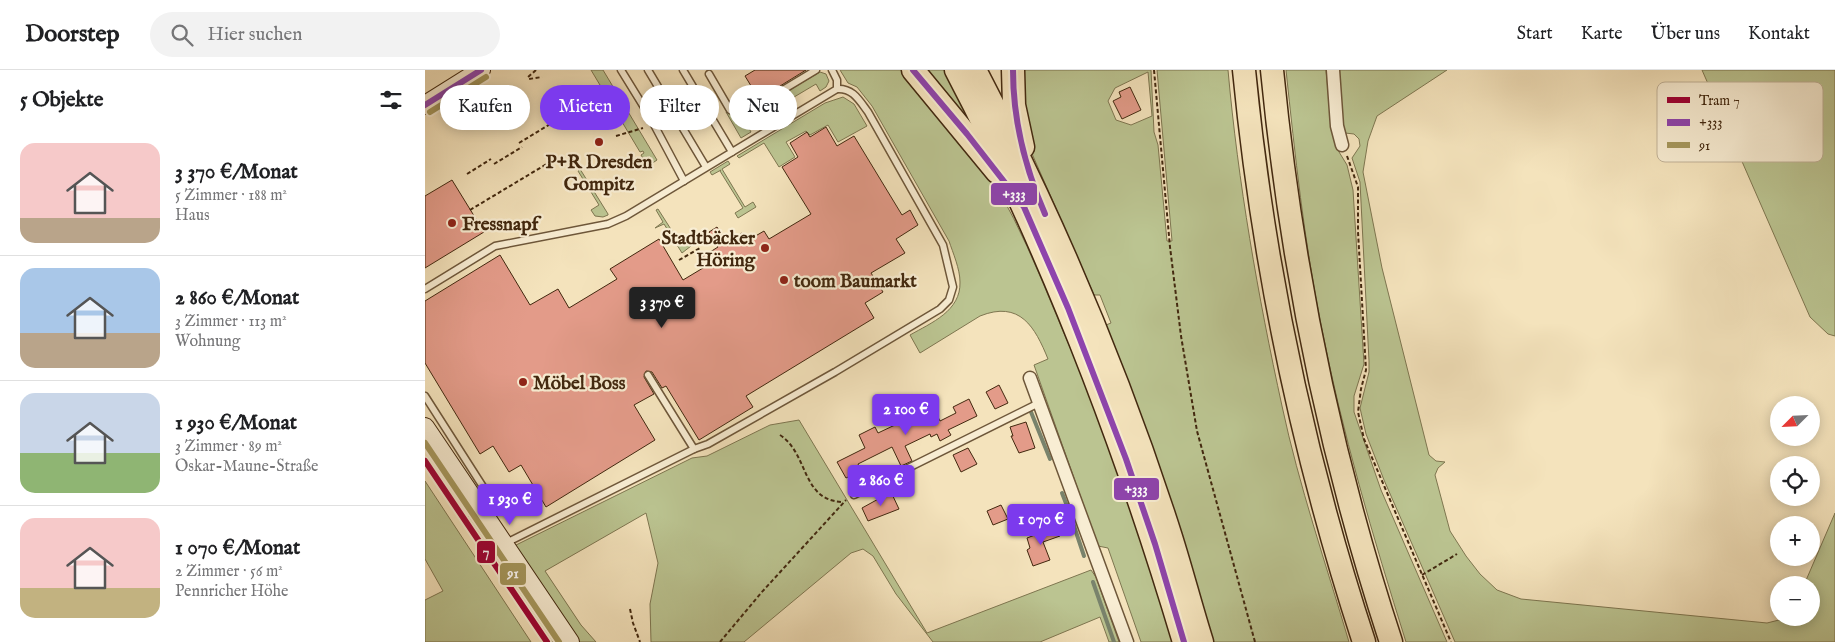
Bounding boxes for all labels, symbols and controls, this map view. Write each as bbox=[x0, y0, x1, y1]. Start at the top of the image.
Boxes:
search box bbox=[150, 12, 500, 57]
text: Doorstep bbox=[25, 19, 120, 50]
icon: search bbox=[168, 21, 196, 49]
text: Hier suchen bbox=[208, 23, 302, 47]
text: Start bbox=[1517, 23, 1553, 46]
text: Karte bbox=[1581, 23, 1623, 46]
text: Über uns bbox=[1651, 23, 1720, 46]
text: Kontakt bbox=[1748, 23, 1810, 46]
legend bbox=[1657, 82, 1823, 162]
chip: Kaufen bbox=[440, 85, 530, 130]
chip: Mieten bbox=[540, 85, 630, 130]
chip: Filter bbox=[640, 85, 719, 130]
chip: Neu bbox=[729, 85, 797, 130]
icon: filters bbox=[377, 86, 405, 114]
text: 5 Objekte bbox=[20, 87, 103, 114]
text: Tram 7 bbox=[1699, 92, 1740, 110]
text: +333 bbox=[1699, 114, 1723, 132]
marker: P+R Dresden Gompitz bbox=[593, 136, 605, 148]
text: 91 bbox=[1698, 137, 1710, 155]
place label: P+R Dresden Gompitz bbox=[546, 151, 652, 197]
text: 3 370 €/Monat bbox=[175, 159, 298, 186]
icon: home bbox=[60, 163, 120, 223]
line badge: +333 bbox=[990, 182, 1038, 206]
text: 5 Zimmer · 188 m² bbox=[175, 186, 287, 206]
text: +333 bbox=[1002, 186, 1026, 204]
text: Haus bbox=[175, 206, 210, 226]
place label: Fressnapf bbox=[462, 213, 541, 237]
marker: Fressnapf bbox=[446, 217, 458, 229]
place label: Stadtbäcker Höring bbox=[662, 227, 756, 273]
marker: Stadtbäcker Höring bbox=[759, 242, 771, 254]
place label: toom Baumarkt bbox=[793, 270, 917, 294]
marker: toom Baumarkt bbox=[778, 274, 790, 286]
text: 2 860 €/Monat bbox=[175, 285, 299, 312]
pin: 3 370 € bbox=[616, 286, 708, 329]
icon: home bbox=[60, 288, 120, 348]
text: 3 370 € bbox=[640, 293, 684, 313]
text: 3 Zimmer · 113 m² bbox=[175, 312, 287, 332]
text: Wohnung bbox=[175, 332, 240, 352]
place label: Möbel Boss bbox=[533, 372, 626, 396]
marker: Möbel Boss bbox=[517, 376, 529, 388]
pin: 2 100 € bbox=[860, 394, 952, 436]
north arrow bbox=[1770, 396, 1820, 446]
map controls bbox=[1770, 396, 1820, 626]
text: 2 100 € bbox=[883, 400, 929, 420]
text: 1 930 €/Monat bbox=[175, 410, 297, 437]
icon: home bbox=[60, 413, 120, 473]
text: 3 Zimmer · 89 m² bbox=[175, 437, 282, 457]
button: locate bbox=[1770, 456, 1820, 506]
text: Oskar-Maune-Straße bbox=[175, 457, 318, 477]
pin: 2 860 € bbox=[835, 464, 927, 507]
text: 2 860 € bbox=[859, 471, 903, 491]
line badge: +333 bbox=[1113, 477, 1160, 501]
text: +333 bbox=[1124, 481, 1148, 499]
pin: 1 930 € bbox=[464, 484, 556, 526]
text: 1 930 € bbox=[488, 490, 532, 510]
pin: 1 070 € bbox=[995, 504, 1087, 546]
text: 1 070 € bbox=[1018, 510, 1064, 530]
button: + bbox=[1770, 516, 1820, 566]
text: 1 070 €/Monat bbox=[175, 535, 300, 562]
icon: home bbox=[60, 538, 120, 598]
line badge: 7 bbox=[476, 540, 496, 564]
text: 7 bbox=[483, 543, 490, 561]
text: 2 Zimmer · 56 m² bbox=[175, 562, 283, 582]
line badge: 91 bbox=[499, 562, 527, 586]
text: 91 bbox=[506, 565, 519, 583]
button: − bbox=[1770, 576, 1820, 626]
text: Pennricher Höhe bbox=[175, 582, 288, 602]

